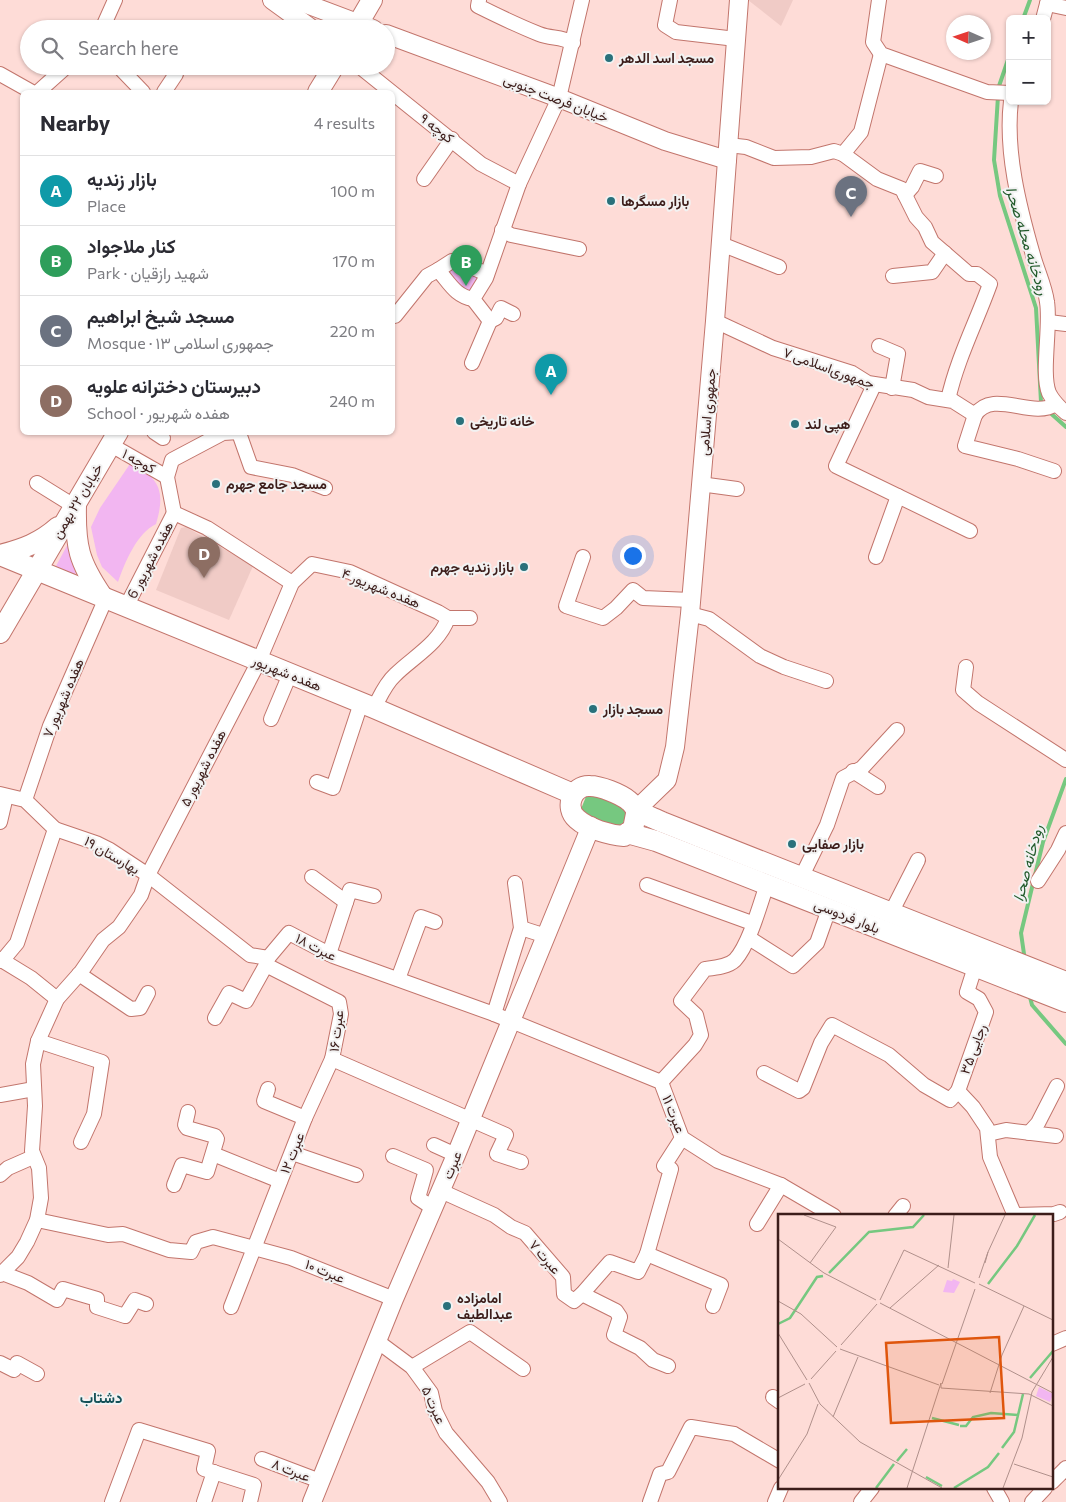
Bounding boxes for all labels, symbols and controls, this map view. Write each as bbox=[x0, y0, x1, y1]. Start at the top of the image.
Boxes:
north arrow bbox=[946, 15, 991, 60]
map controls bbox=[1006, 15, 1051, 105]
button: + bbox=[1006, 15, 1051, 60]
search box bbox=[20, 20, 395, 75]
icon: search bbox=[38, 34, 66, 62]
text: Search here bbox=[78, 36, 178, 59]
place label: مسجد اسد الدهر bbox=[618, 49, 715, 67]
marker: مسجد اسد الدهر bbox=[603, 52, 615, 64]
button: − bbox=[1006, 60, 1051, 105]
street label: خیابان فرصت جنوبی bbox=[501, 70, 611, 126]
street label: کوچه ۹ bbox=[416, 109, 458, 148]
text: Nearby bbox=[40, 110, 110, 135]
text: 4 results bbox=[314, 113, 375, 132]
text: بازار زندیه bbox=[87, 167, 157, 190]
pin: C bbox=[835, 176, 867, 217]
text: A bbox=[50, 181, 62, 200]
text: 100 m bbox=[330, 181, 375, 200]
water label: رودخانه محله صحرا bbox=[1002, 184, 1053, 297]
place label: بازار مسگرها bbox=[621, 192, 689, 210]
marker: بازار مسگرها bbox=[605, 195, 617, 207]
text: Place bbox=[87, 196, 126, 215]
text: کنار ملا‌جواد bbox=[87, 234, 176, 257]
pin: B bbox=[450, 245, 482, 286]
text: B bbox=[51, 251, 61, 270]
text: 170 m bbox=[332, 251, 375, 270]
text: Park · شهید رازقیان bbox=[87, 263, 209, 282]
text: مسجد شیخ ابراهیم bbox=[87, 304, 235, 327]
text: C bbox=[51, 321, 61, 340]
text: 220 m bbox=[330, 321, 375, 340]
text: Mosque · جمهوری اسلامی ۱۳ bbox=[87, 333, 274, 352]
street label: جمهوری‌اسلامی ۷ bbox=[781, 343, 877, 393]
pin: A bbox=[535, 354, 567, 395]
street label: جمهوری اسلامی bbox=[694, 368, 720, 456]
text: دبیرستان دخترانه علویه bbox=[87, 374, 261, 397]
text: D bbox=[50, 391, 62, 410]
text: 240 m bbox=[329, 391, 375, 410]
text: School · هفده شهریور bbox=[87, 403, 230, 422]
place label: خانه تاریخی bbox=[470, 412, 535, 430]
marker: خانه تاریخی bbox=[454, 415, 466, 427]
place label: هپی لند bbox=[805, 415, 850, 434]
marker: هپی لند bbox=[789, 418, 801, 430]
street label: کوچه ۱ bbox=[118, 444, 159, 478]
street label: خیابان ۲۲ بهمن bbox=[47, 460, 107, 542]
place label: مسجد جامع جهرم bbox=[226, 475, 327, 494]
marker: مسجد جامع جهرم bbox=[210, 478, 222, 490]
street label: هفده شهریور 6 bbox=[123, 518, 177, 602]
pin: D bbox=[188, 537, 220, 578]
your location bbox=[620, 543, 646, 569]
place label: بازار زندیه جهرم bbox=[430, 558, 514, 576]
marker: بازار زندیه جهرم bbox=[518, 561, 530, 573]
street label: هفده شهریور ۴ bbox=[339, 564, 423, 612]
street label: هفده شهریور bbox=[249, 651, 324, 695]
street label: هفده شهریور ۷ bbox=[38, 656, 88, 740]
place label: مسجد بازار bbox=[602, 700, 664, 718]
marker: مسجد بازار bbox=[587, 703, 599, 715]
street label: هفده شهریور ۵ bbox=[176, 726, 230, 809]
water label: رودخانه صحرا bbox=[1008, 822, 1047, 903]
street label: بهارستان ۱۹ bbox=[81, 832, 143, 878]
place label: بازار صفایی bbox=[802, 835, 864, 853]
marker: بازار صفایی bbox=[786, 838, 798, 850]
street label: بلوار فردوسی bbox=[812, 895, 882, 937]
street label: عبرت ۱۸ bbox=[292, 929, 340, 965]
street label: عبرت ۱۶ bbox=[324, 1009, 348, 1053]
street label: رجایی ۳۵ bbox=[956, 1021, 990, 1077]
street label: عبرت ۱۱ bbox=[658, 1092, 690, 1136]
street label: عبرت ۱۲ bbox=[276, 1130, 308, 1176]
street label: عبرت bbox=[438, 1148, 466, 1182]
inset map bbox=[778, 1214, 1054, 1490]
street label: عبرت ۷ bbox=[525, 1236, 565, 1278]
street label: عبرت ۱۰ bbox=[302, 1255, 348, 1287]
place label: امامزاده عبدالطیف bbox=[457, 1289, 512, 1323]
marker: امامزاده عبدالطیف bbox=[441, 1300, 453, 1312]
street label: عبرت ۵ bbox=[418, 1383, 450, 1427]
district label: دشتاب bbox=[80, 1388, 122, 1407]
street label: عبرت ۸ bbox=[269, 1454, 313, 1486]

